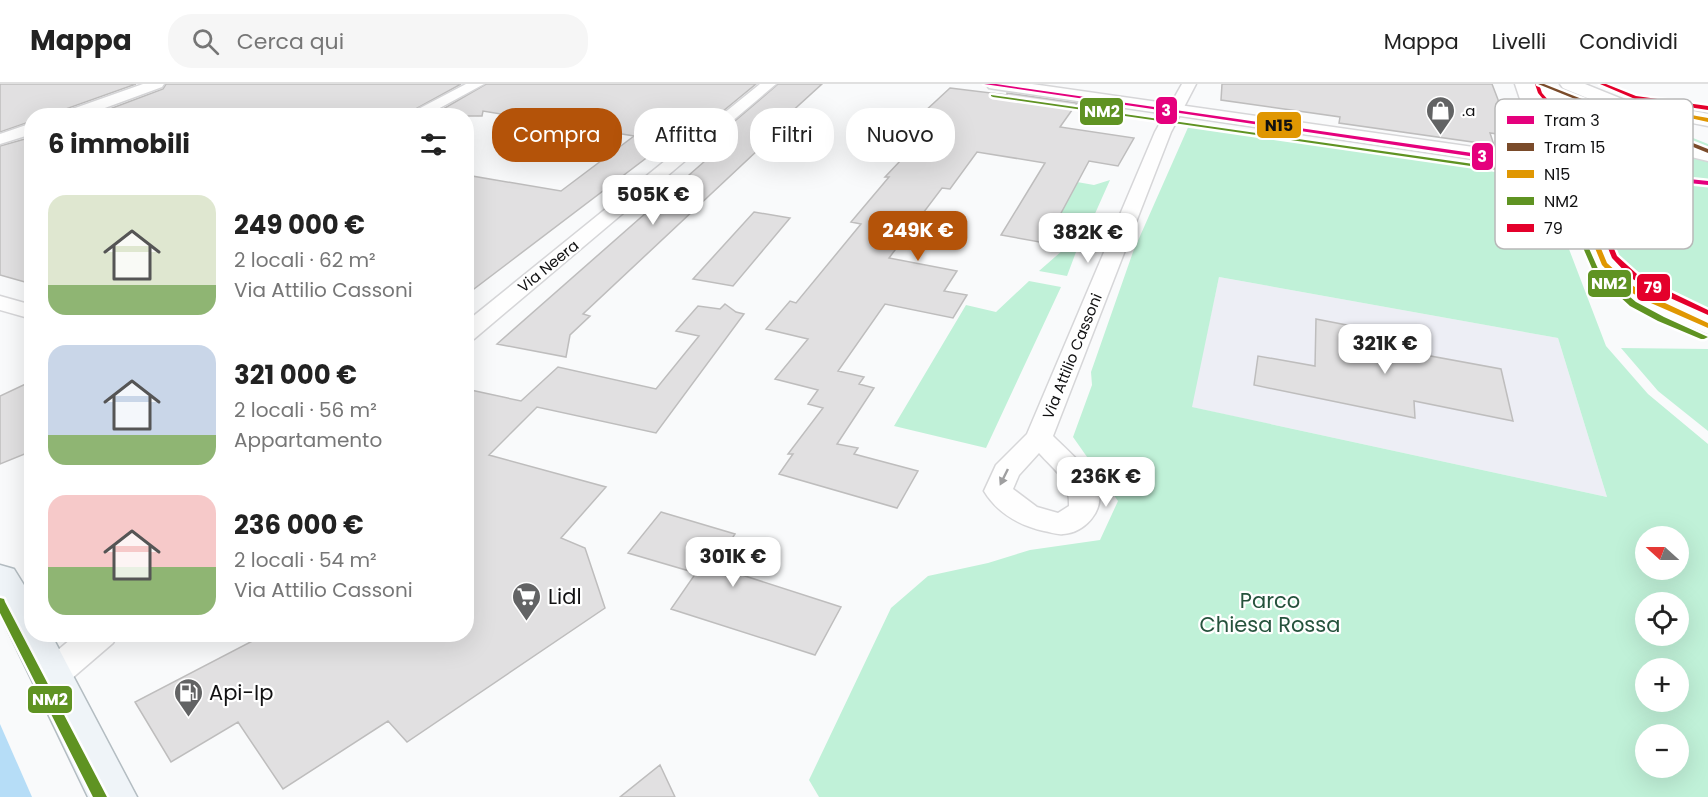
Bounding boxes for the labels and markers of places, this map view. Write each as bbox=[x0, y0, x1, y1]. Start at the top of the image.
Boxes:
shop icon: .a bbox=[1425, 94, 1457, 136]
place label: .a bbox=[1462, 100, 1475, 121]
pin: 505K € bbox=[604, 175, 702, 226]
pin: 249K € bbox=[869, 211, 967, 262]
pin: 382K € bbox=[1039, 213, 1137, 264]
pin: 321K € bbox=[1336, 324, 1434, 375]
pin: 236K € bbox=[1057, 457, 1155, 508]
pin: 301K € bbox=[684, 537, 782, 588]
supermarket icon: Lidl bbox=[511, 580, 543, 622]
place label: Lidl bbox=[548, 582, 582, 611]
fuel station icon: Api-Ip bbox=[172, 676, 204, 718]
place label: Api-Ip bbox=[209, 678, 273, 707]

